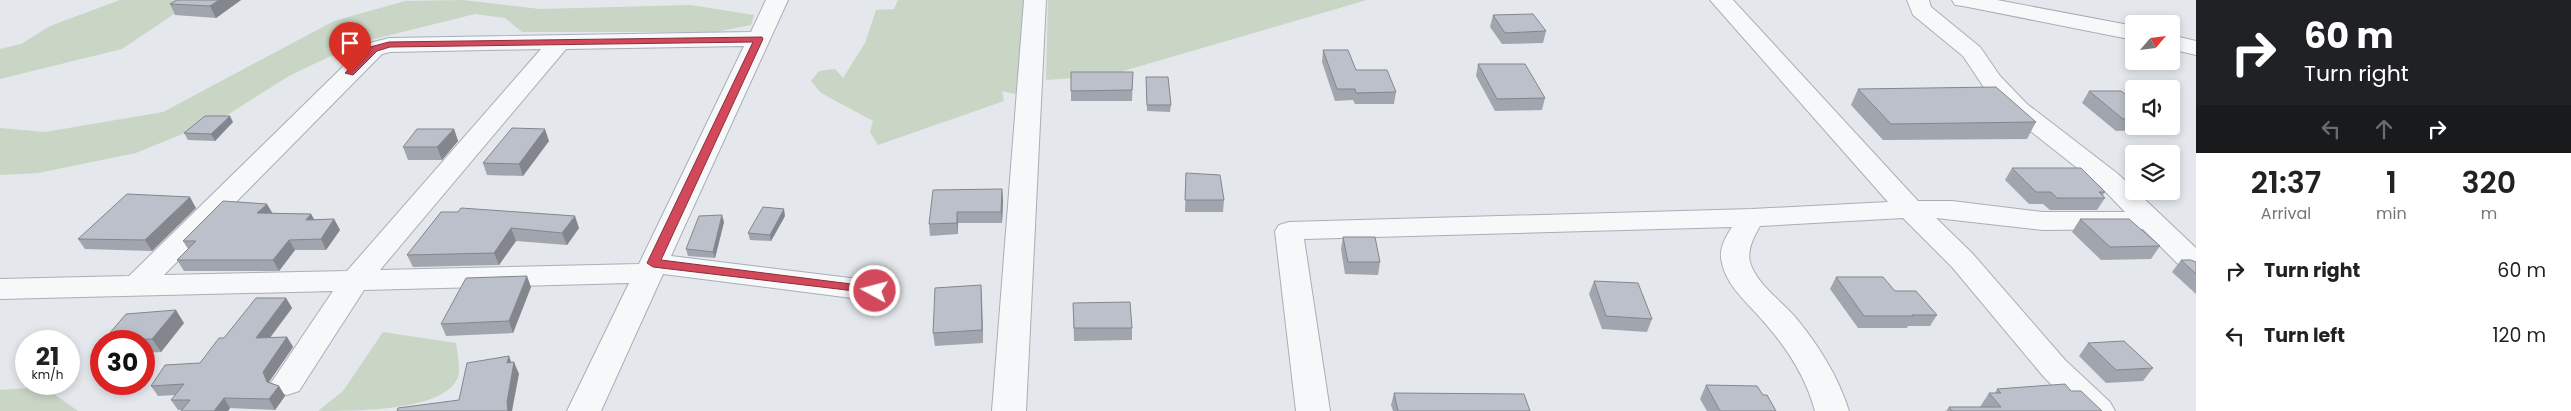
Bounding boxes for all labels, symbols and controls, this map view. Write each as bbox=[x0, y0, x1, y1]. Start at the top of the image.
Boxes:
text: 60 m bbox=[2304, 11, 2394, 60]
north arrow bbox=[2125, 15, 2180, 70]
map controls bbox=[2125, 15, 2180, 200]
icon: right bbox=[2221, 20, 2286, 85]
pin bbox=[329, 22, 371, 73]
icon: arrive bbox=[336, 29, 364, 57]
text: Turn right bbox=[2304, 58, 2409, 89]
button: sound bbox=[2125, 80, 2180, 135]
icon: left bbox=[2317, 115, 2345, 143]
icon: ahead bbox=[2370, 115, 2398, 143]
icon: right bbox=[2423, 115, 2451, 143]
button: layers bbox=[2125, 145, 2180, 200]
text: 21:37 bbox=[2251, 161, 2321, 204]
text: 1 bbox=[2386, 161, 2397, 204]
text: 320 bbox=[2462, 161, 2516, 204]
text: Arrival bbox=[2261, 202, 2311, 225]
text: min bbox=[2376, 202, 2407, 225]
text: m bbox=[2481, 202, 2497, 225]
icon: right bbox=[2221, 257, 2249, 285]
text: Turn right bbox=[2264, 257, 2360, 284]
text: 60 m bbox=[2497, 257, 2546, 284]
position arrow bbox=[848, 264, 900, 316]
icon: left bbox=[2221, 322, 2249, 350]
text: Turn left bbox=[2264, 322, 2345, 349]
text: 120 m bbox=[2492, 322, 2546, 349]
speed limit sign: 30 bbox=[90, 330, 155, 395]
text: 21 bbox=[36, 339, 59, 374]
text: km/h bbox=[32, 366, 63, 383]

